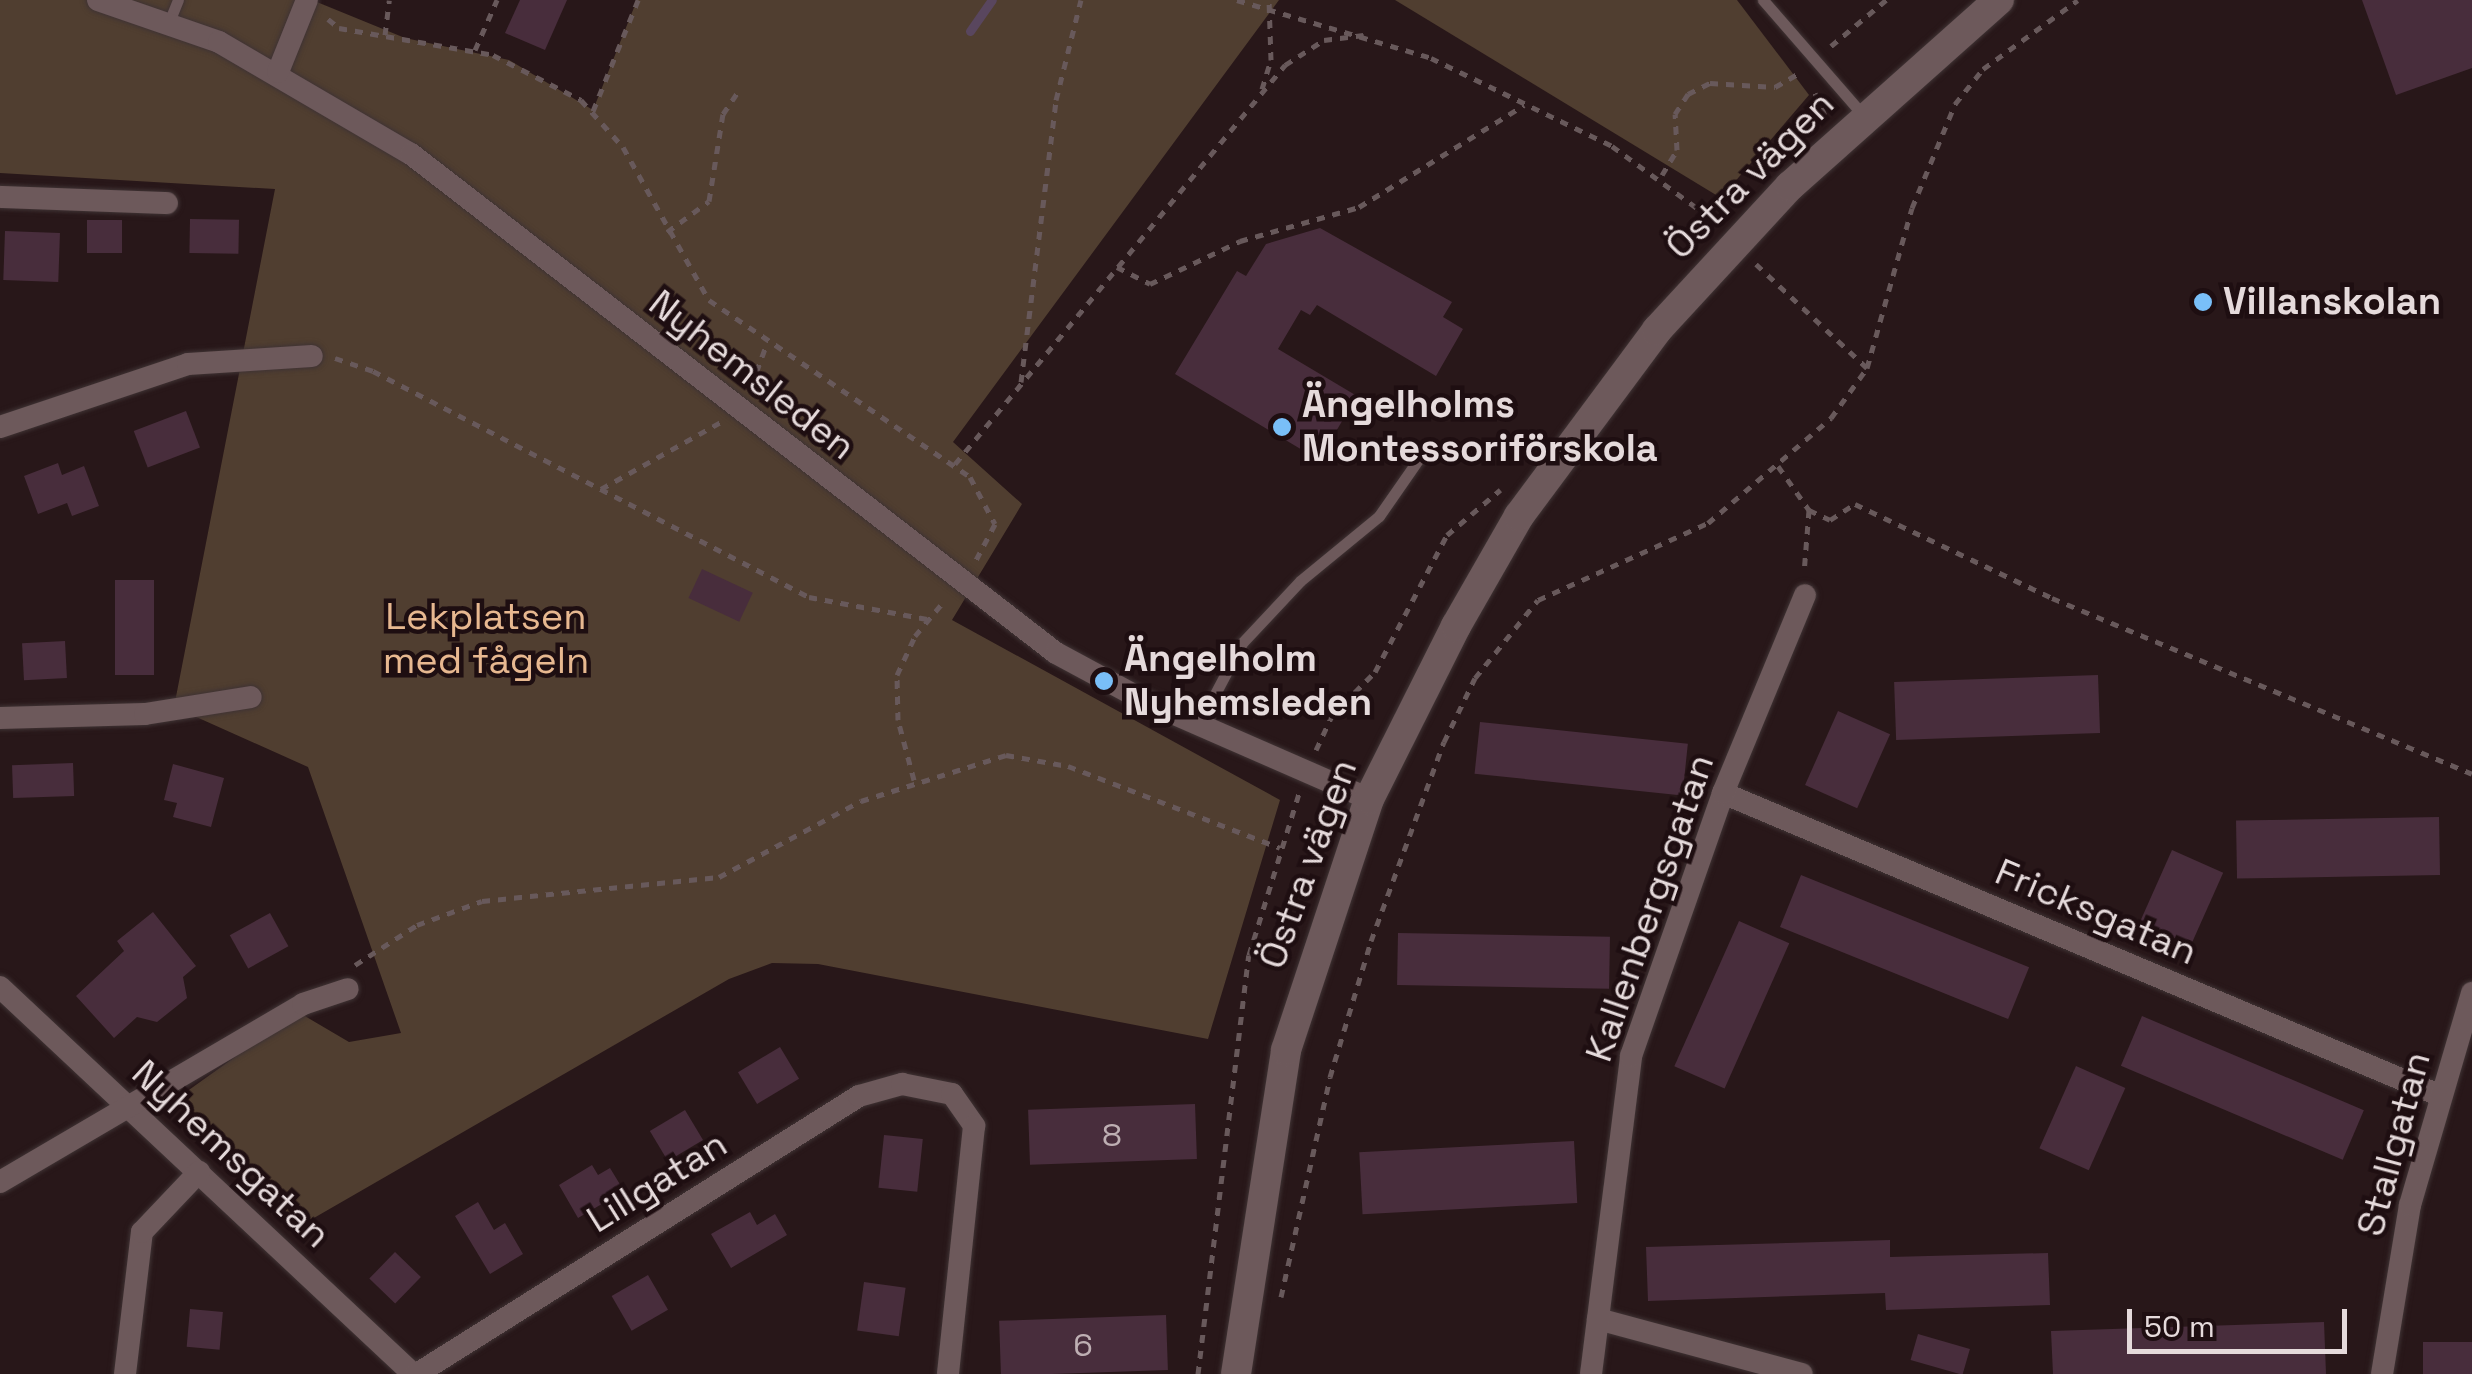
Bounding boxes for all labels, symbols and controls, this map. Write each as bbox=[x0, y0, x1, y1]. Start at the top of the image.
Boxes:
street label: Östra vägen bbox=[1656, 81, 1844, 269]
place label: Villanskolan bbox=[2223, 279, 2441, 325]
street label: Nyhemsleden bbox=[640, 280, 864, 470]
marker: Villanskolan bbox=[2192, 291, 2214, 313]
place label: Ängelholms Montessoriförskola bbox=[1302, 382, 1658, 472]
marker: Ängelholms Montessoriförskola bbox=[1271, 416, 1293, 438]
park label: Lekplatsen med fågeln bbox=[383, 594, 589, 684]
place label: Ängelholm Nyhemsleden bbox=[1124, 636, 1372, 726]
marker: Ängelholm Nyhemsleden bbox=[1093, 670, 1115, 692]
street label: Kallenbergsgatan bbox=[1576, 748, 1724, 1068]
street label: Östra vägen bbox=[1249, 753, 1367, 975]
street label: Fricksgatan bbox=[1988, 849, 2204, 975]
street label: Stallgatan bbox=[2348, 1047, 2440, 1241]
street label: Nyhemsgatan bbox=[122, 1051, 340, 1257]
house number: 8 bbox=[1102, 1116, 1122, 1154]
street label: Lillgatan bbox=[579, 1121, 735, 1243]
scale bar bbox=[2132, 1289, 2352, 1351]
text: 50 m bbox=[2144, 1307, 2215, 1346]
house number: 6 bbox=[1073, 1326, 1093, 1364]

